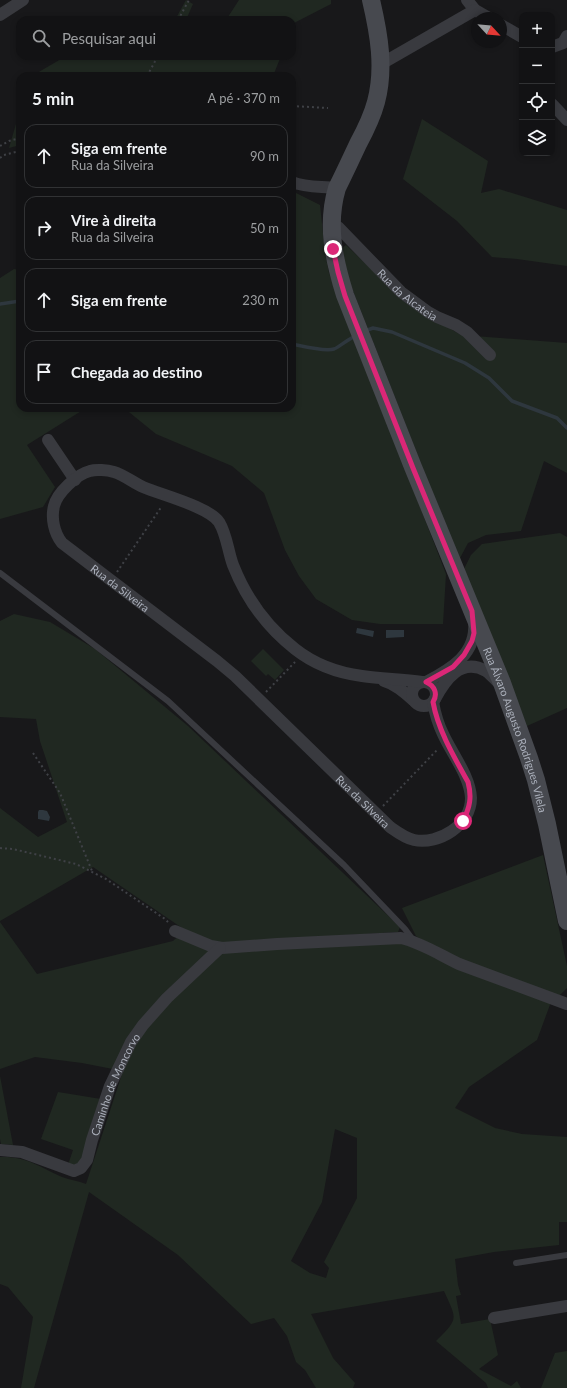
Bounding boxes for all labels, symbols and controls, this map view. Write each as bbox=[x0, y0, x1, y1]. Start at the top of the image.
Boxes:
north arrow bbox=[471, 12, 507, 48]
map controls bbox=[519, 12, 555, 156]
button: + bbox=[519, 12, 555, 48]
search box bbox=[16, 16, 296, 60]
icon: search bbox=[30, 27, 52, 49]
text: Pesquisar aqui bbox=[62, 29, 156, 47]
button: − bbox=[519, 48, 555, 84]
button: locate bbox=[519, 84, 555, 120]
text: 5 min bbox=[32, 88, 74, 109]
text: A pé · 370 m bbox=[207, 90, 280, 106]
button: layers bbox=[519, 120, 555, 156]
text: Siga em frente bbox=[71, 139, 167, 157]
icon: ahead bbox=[33, 145, 55, 167]
text: 90 m bbox=[250, 148, 279, 164]
text: Rua da Silveira bbox=[71, 157, 154, 173]
text: Vire à direita bbox=[71, 211, 156, 229]
icon: right bbox=[33, 217, 55, 239]
text: 50 m bbox=[250, 220, 279, 236]
text: Rua da Silveira bbox=[71, 229, 154, 245]
route end bbox=[324, 240, 342, 258]
street label: Rua da Alcateia bbox=[375, 266, 440, 323]
icon: ahead bbox=[33, 289, 55, 311]
text: Siga em frente bbox=[71, 291, 167, 309]
text: 230 m bbox=[242, 292, 279, 308]
icon: arrive bbox=[33, 361, 55, 383]
text: Chegada ao destino bbox=[71, 363, 202, 381]
street label: Rua da Silveira bbox=[89, 561, 152, 614]
street label: Rua Álvaro Augusto Rodrigues Vilela bbox=[481, 645, 550, 814]
street label: Rua da Silveira bbox=[334, 772, 393, 830]
route start bbox=[454, 812, 472, 830]
street label: Caminho de Moncorvo bbox=[87, 1030, 142, 1137]

